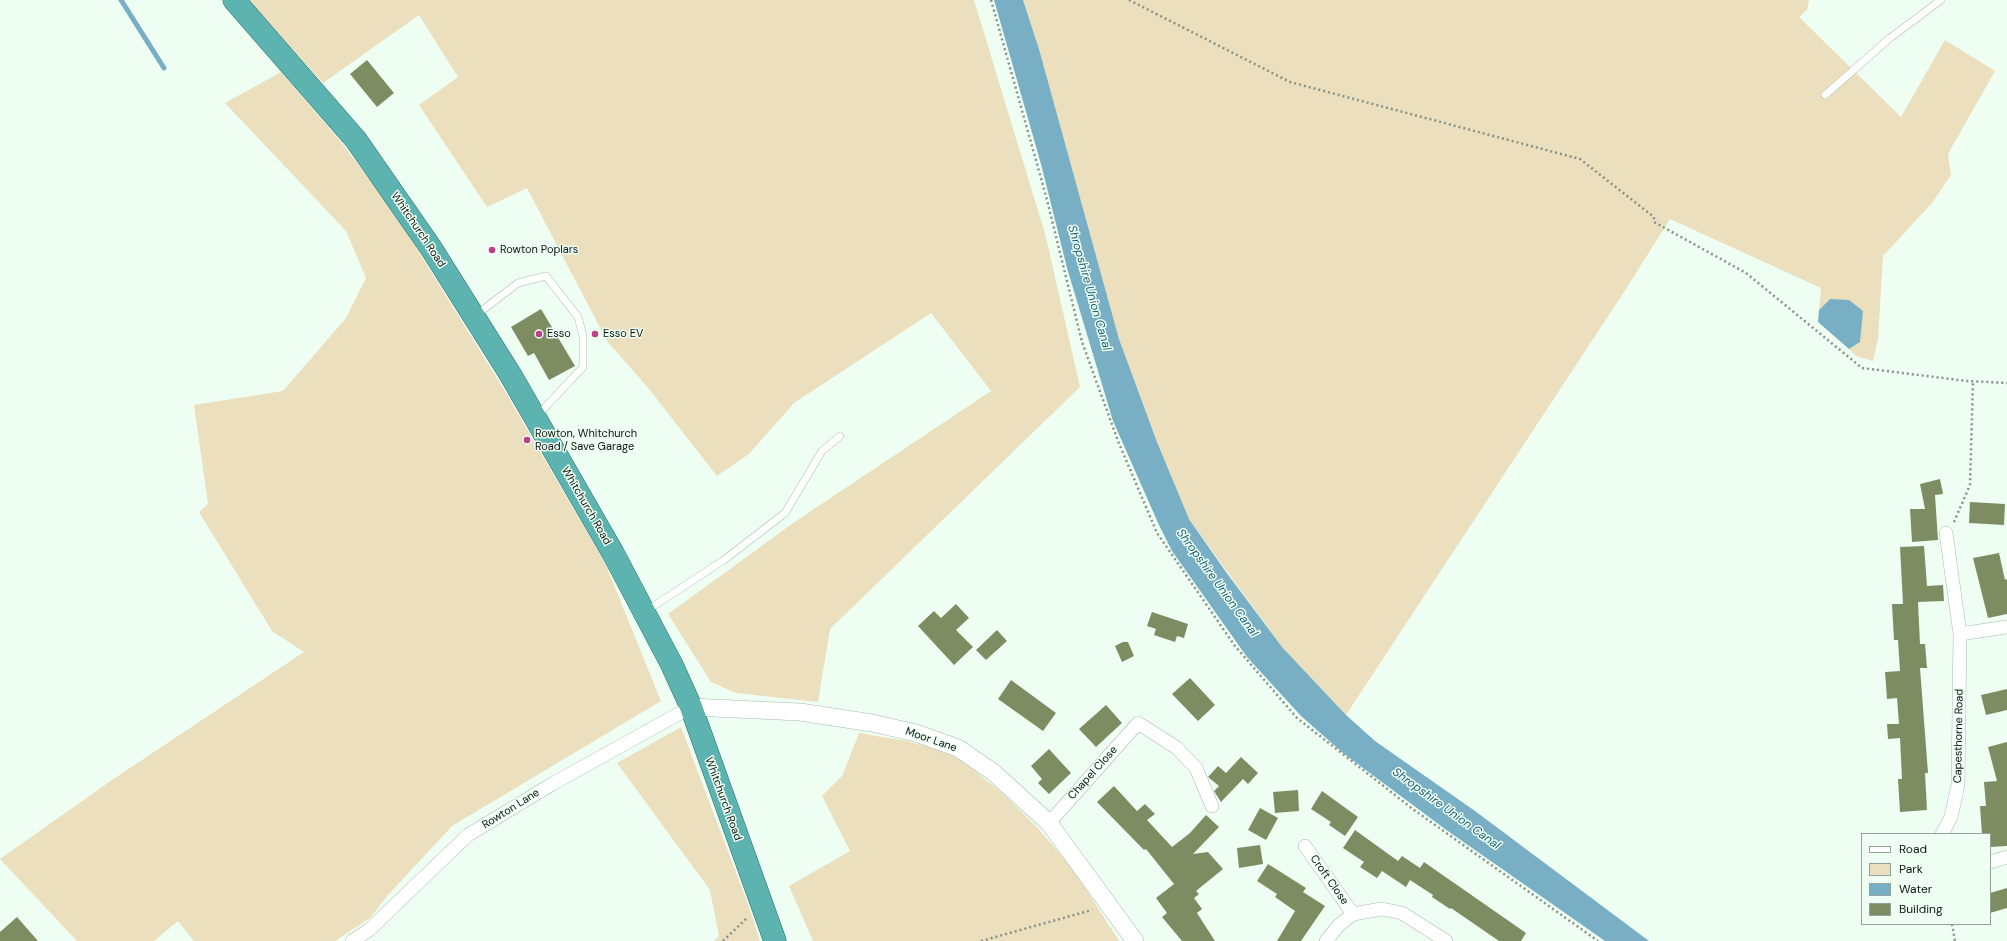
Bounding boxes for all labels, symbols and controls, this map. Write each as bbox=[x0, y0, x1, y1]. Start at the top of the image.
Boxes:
street label: Whitchurch Road bbox=[388, 190, 448, 270]
water label: Shropshire Union Canal bbox=[1064, 224, 1114, 352]
place label: Rowton Poplars bbox=[500, 243, 578, 257]
marker: Rowton Poplars bbox=[487, 245, 497, 255]
place label: Esso bbox=[547, 327, 571, 341]
place label: Esso EV bbox=[603, 327, 643, 341]
marker: Esso bbox=[534, 329, 544, 339]
marker: Esso EV bbox=[590, 329, 600, 339]
place label: Rowton, Whitchurch Road / Save Garage bbox=[535, 427, 637, 453]
marker: Rowton, Whitchurch Road / Save Garage bbox=[522, 435, 532, 445]
street label: Whitchurch Road bbox=[558, 465, 614, 547]
water label: Shropshire Union Canal bbox=[1173, 526, 1261, 640]
street label: Capesthorne Road bbox=[1952, 689, 1966, 783]
street label: Moor Lane bbox=[903, 725, 959, 755]
street label: Chapel Close bbox=[1066, 744, 1120, 802]
street label: Whitchurch Road bbox=[702, 756, 744, 842]
water label: Shropshire Union Canal bbox=[1389, 765, 1503, 853]
street label: Rowton Lane bbox=[480, 786, 542, 832]
legend bbox=[1861, 833, 1991, 925]
text: Road bbox=[1899, 841, 1927, 857]
street label: Croft Close bbox=[1307, 853, 1351, 907]
text: Park bbox=[1899, 861, 1923, 877]
text: Water bbox=[1899, 881, 1932, 897]
text: Building bbox=[1899, 901, 1943, 917]

